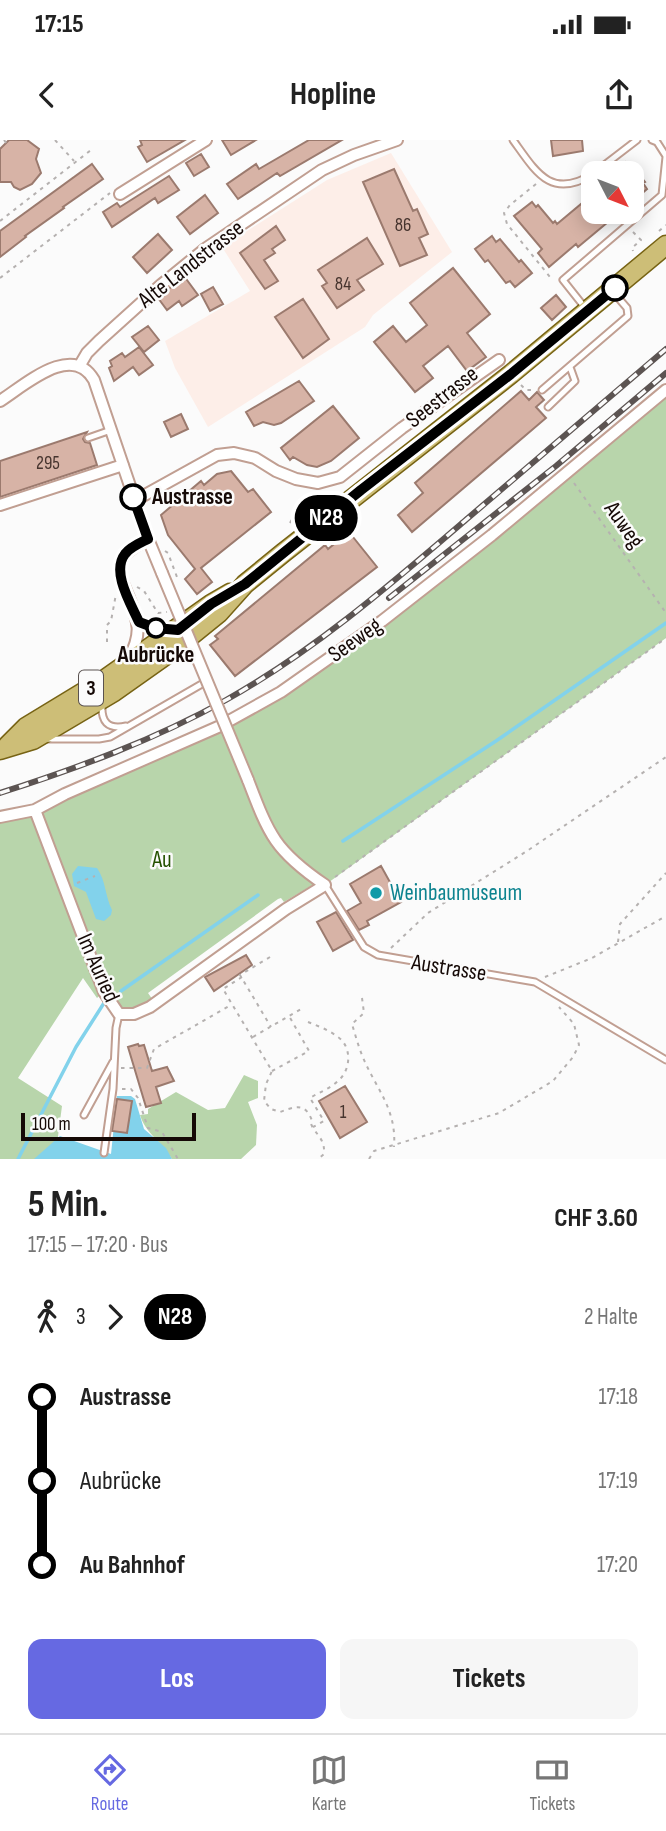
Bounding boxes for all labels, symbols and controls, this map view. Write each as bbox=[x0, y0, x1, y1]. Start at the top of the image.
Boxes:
text: 17:15 bbox=[35, 9, 84, 40]
text: Hopline bbox=[290, 75, 376, 114]
icon: back bbox=[28, 76, 66, 114]
icon: share bbox=[600, 76, 638, 114]
north arrow bbox=[581, 161, 644, 224]
map controls bbox=[581, 161, 644, 224]
street label: Alte Landstrasse bbox=[132, 214, 250, 315]
house number: 86 bbox=[395, 214, 411, 237]
house number: 84 bbox=[335, 273, 351, 296]
unlabelled marker bbox=[602, 275, 628, 301]
street label: Seestrasse bbox=[400, 360, 484, 434]
house number: 295 bbox=[36, 452, 60, 475]
place label: Austrasse bbox=[151, 483, 233, 511]
marker: Austrasse bbox=[120, 484, 146, 510]
line badge: N28 bbox=[286, 495, 366, 541]
street label: Auweg bbox=[597, 495, 650, 554]
text: N28 bbox=[309, 503, 343, 532]
street label: Seeweg bbox=[323, 611, 387, 669]
marker: Aubrücke bbox=[146, 618, 166, 638]
place label: Aubrücke bbox=[117, 641, 194, 669]
road number: 3 bbox=[79, 670, 103, 706]
park label: Au bbox=[151, 846, 172, 874]
place label: Weinbaumuseum bbox=[390, 879, 522, 907]
marker: Weinbaumuseum bbox=[368, 885, 384, 901]
street label: Im Auried bbox=[71, 929, 125, 1007]
street label: Austrasse bbox=[409, 948, 488, 988]
house number: 1 bbox=[340, 1101, 347, 1124]
scale bar bbox=[21, 1110, 196, 1142]
text: 100 m bbox=[32, 1113, 71, 1136]
text: 5 Min. bbox=[28, 1182, 108, 1227]
text: CHF 3.60 bbox=[554, 1203, 638, 1234]
text: 17:15 – 17:20 · Bus bbox=[28, 1231, 168, 1259]
icon: walk bbox=[28, 1298, 66, 1336]
icon: forward bbox=[96, 1298, 134, 1336]
text: N28 bbox=[158, 1302, 192, 1331]
text: 3 bbox=[76, 1303, 86, 1331]
text: 2 Halte bbox=[584, 1303, 638, 1331]
text: Austrasse bbox=[80, 1382, 171, 1413]
text: 17:18 bbox=[598, 1383, 638, 1411]
text: Aubrücke bbox=[80, 1466, 161, 1497]
text: 17:19 bbox=[598, 1467, 638, 1495]
text: Au Bahnhof bbox=[80, 1550, 185, 1581]
text: 17:20 bbox=[597, 1551, 638, 1579]
button: Los bbox=[28, 1639, 326, 1719]
button: Tickets bbox=[340, 1639, 638, 1719]
tab: Route bbox=[91, 1751, 129, 1816]
tab: Karte bbox=[310, 1751, 348, 1816]
tab: Tickets bbox=[529, 1751, 575, 1816]

